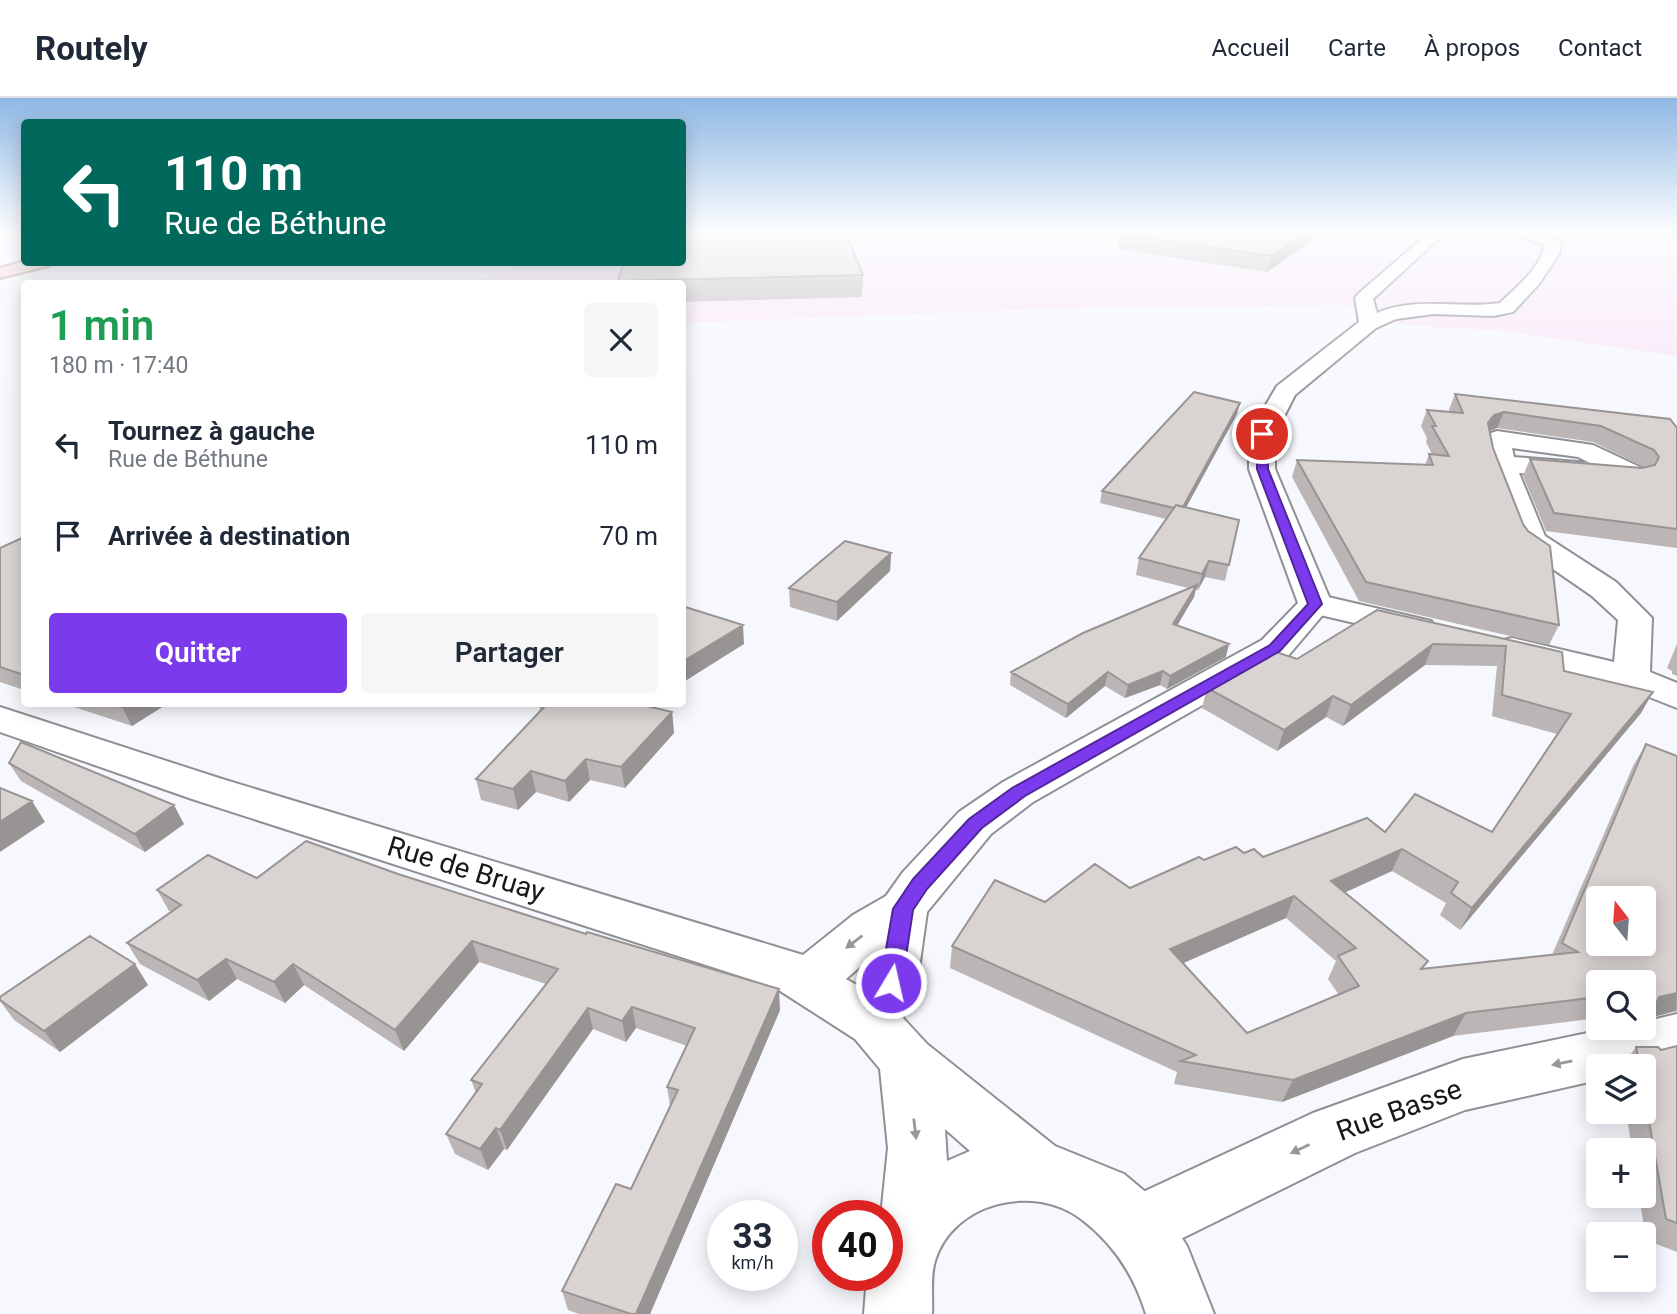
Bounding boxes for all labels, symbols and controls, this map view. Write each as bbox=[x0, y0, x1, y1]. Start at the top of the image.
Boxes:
text: Routely bbox=[35, 29, 148, 68]
text: Accueil bbox=[1211, 34, 1290, 62]
text: Carte bbox=[1328, 34, 1386, 62]
text: À propos bbox=[1424, 34, 1520, 62]
text: Contact bbox=[1558, 34, 1642, 62]
text: 110 m bbox=[164, 145, 303, 202]
icon: left bbox=[49, 147, 140, 238]
text: Rue de Béthune bbox=[164, 204, 387, 242]
text: 1 min bbox=[49, 301, 154, 350]
button: close bbox=[584, 303, 658, 377]
text: 180 m · 17:40 bbox=[49, 352, 188, 379]
pin bbox=[1232, 404, 1292, 464]
icon: arrive bbox=[1243, 415, 1281, 453]
text: Tournez à gauche bbox=[108, 416, 315, 446]
icon: left bbox=[49, 426, 87, 464]
text: 110 m bbox=[585, 430, 658, 460]
text: Rue de Béthune bbox=[108, 446, 268, 473]
icon: arrive bbox=[49, 517, 87, 555]
text: Arrivée à destination bbox=[108, 521, 350, 551]
text: 70 m bbox=[600, 521, 658, 551]
button: Quitter bbox=[49, 613, 347, 693]
button: Partager bbox=[361, 613, 658, 693]
street label: Rue de Bruay bbox=[383, 829, 549, 909]
north arrow bbox=[1586, 886, 1656, 956]
map controls bbox=[1586, 886, 1656, 1292]
one-way arrow bbox=[845, 935, 863, 949]
position arrow bbox=[854, 946, 928, 1020]
button: search bbox=[1586, 970, 1656, 1040]
button: layers bbox=[1586, 1054, 1656, 1124]
one-way arrow bbox=[1551, 1058, 1573, 1069]
street label: Rue Basse bbox=[1332, 1072, 1466, 1148]
one-way arrow bbox=[910, 1118, 921, 1140]
button: + bbox=[1586, 1138, 1656, 1208]
one-way arrow bbox=[1290, 1143, 1311, 1154]
speed limit sign: 40 bbox=[812, 1200, 903, 1291]
text: 33 bbox=[732, 1216, 773, 1257]
button: − bbox=[1586, 1222, 1656, 1292]
text: km/h bbox=[731, 1252, 774, 1273]

